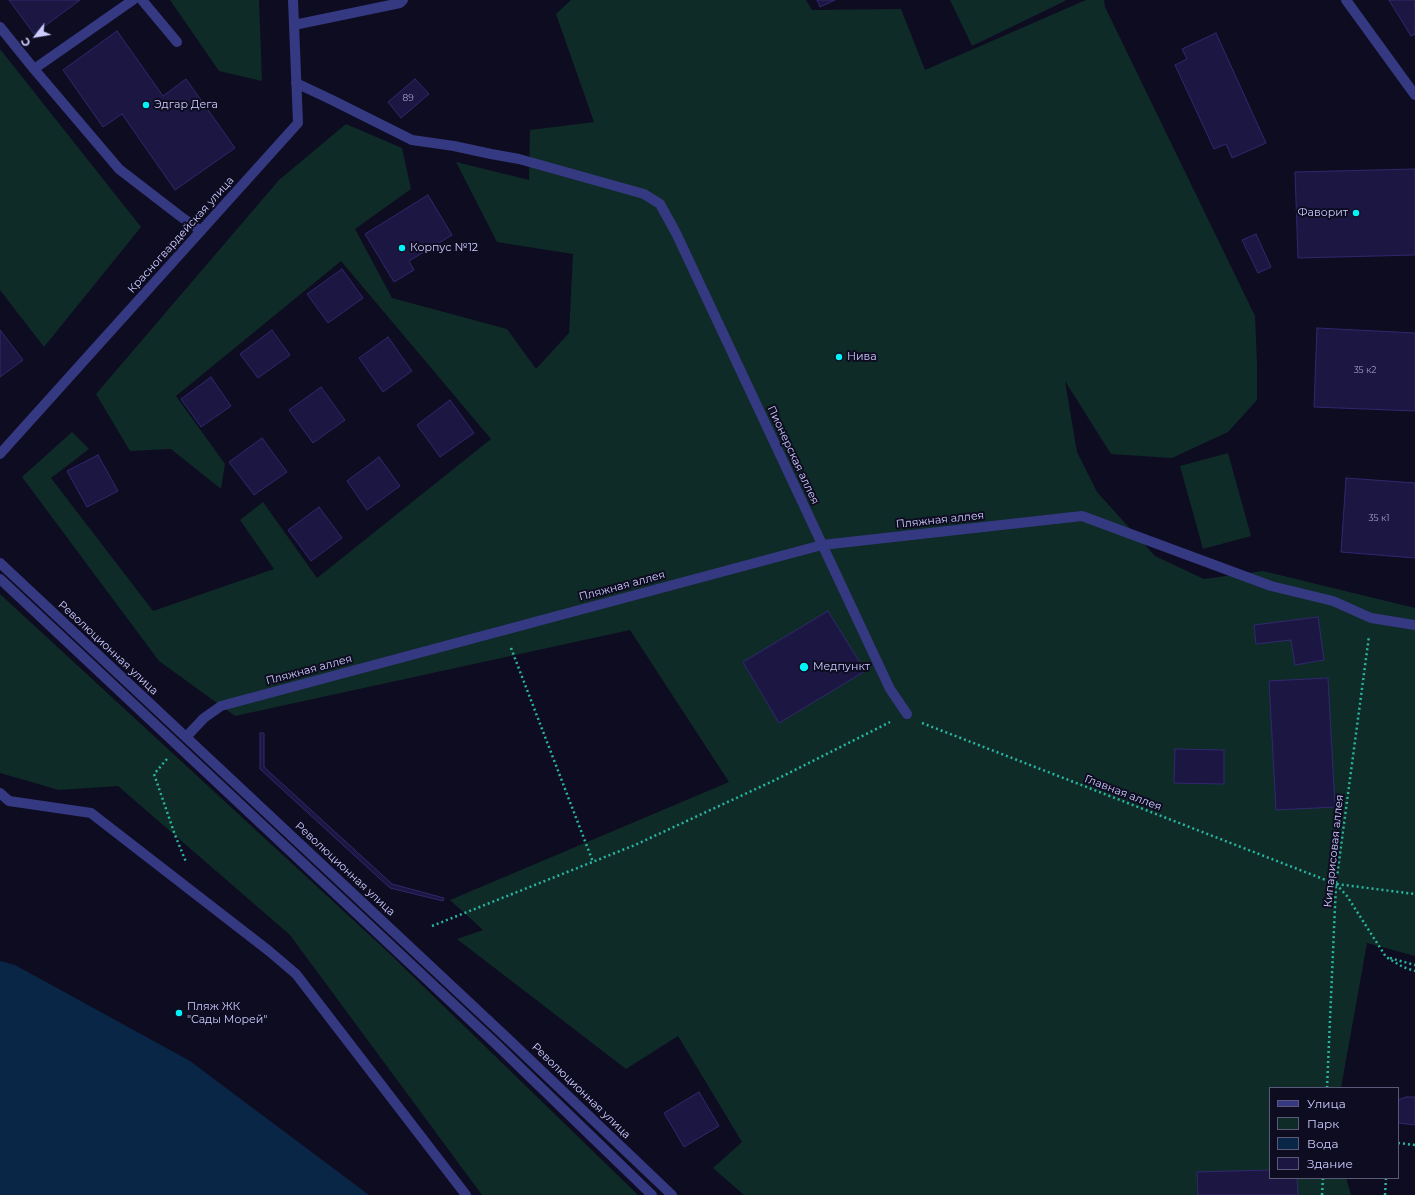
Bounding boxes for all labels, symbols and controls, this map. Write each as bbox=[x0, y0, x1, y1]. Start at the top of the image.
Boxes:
north arrow bbox=[16, 16, 56, 56]
text: С bbox=[18, 35, 34, 49]
house number: 89 bbox=[402, 93, 414, 103]
place label: Эдгар Дега bbox=[154, 98, 218, 112]
marker: Эдгар Дега bbox=[141, 100, 151, 110]
street label: Красногвардейская улица bbox=[125, 174, 237, 296]
place label: Фаворит bbox=[1297, 206, 1348, 220]
marker: Фаворит bbox=[1351, 208, 1361, 218]
place label: Корпус №12 bbox=[410, 241, 478, 255]
marker: Корпус №12 bbox=[397, 243, 407, 253]
place label: Нива bbox=[847, 350, 877, 364]
marker: Нива bbox=[834, 352, 844, 362]
house number: 35 к2 bbox=[1354, 365, 1376, 375]
street label: Пионерская аллея bbox=[764, 404, 822, 506]
street label: Пляжная аллея bbox=[895, 509, 985, 531]
house number: 35 к1 bbox=[1369, 513, 1389, 523]
street label: Пляжная аллея bbox=[577, 568, 667, 604]
street label: Революционная улица bbox=[55, 598, 161, 698]
street label: Пляжная аллея bbox=[264, 652, 354, 688]
place label: Медпункт bbox=[813, 660, 870, 674]
marker: Медпункт bbox=[798, 661, 810, 673]
street label: Главная аллея bbox=[1083, 772, 1163, 814]
street label: Кипарисовая аллея bbox=[1322, 794, 1346, 908]
street label: Революционная улица bbox=[292, 819, 398, 919]
place label: Пляж ЖК "Сады Морей" bbox=[187, 1000, 267, 1026]
marker: Пляж ЖК "Сады Морей" bbox=[174, 1008, 184, 1018]
street label: Революционная улица bbox=[529, 1040, 633, 1142]
legend bbox=[1269, 1087, 1399, 1179]
text: Улица bbox=[1307, 1096, 1346, 1111]
text: Парк bbox=[1307, 1116, 1339, 1131]
text: Вода bbox=[1307, 1136, 1338, 1151]
text: Здание bbox=[1307, 1156, 1353, 1171]

